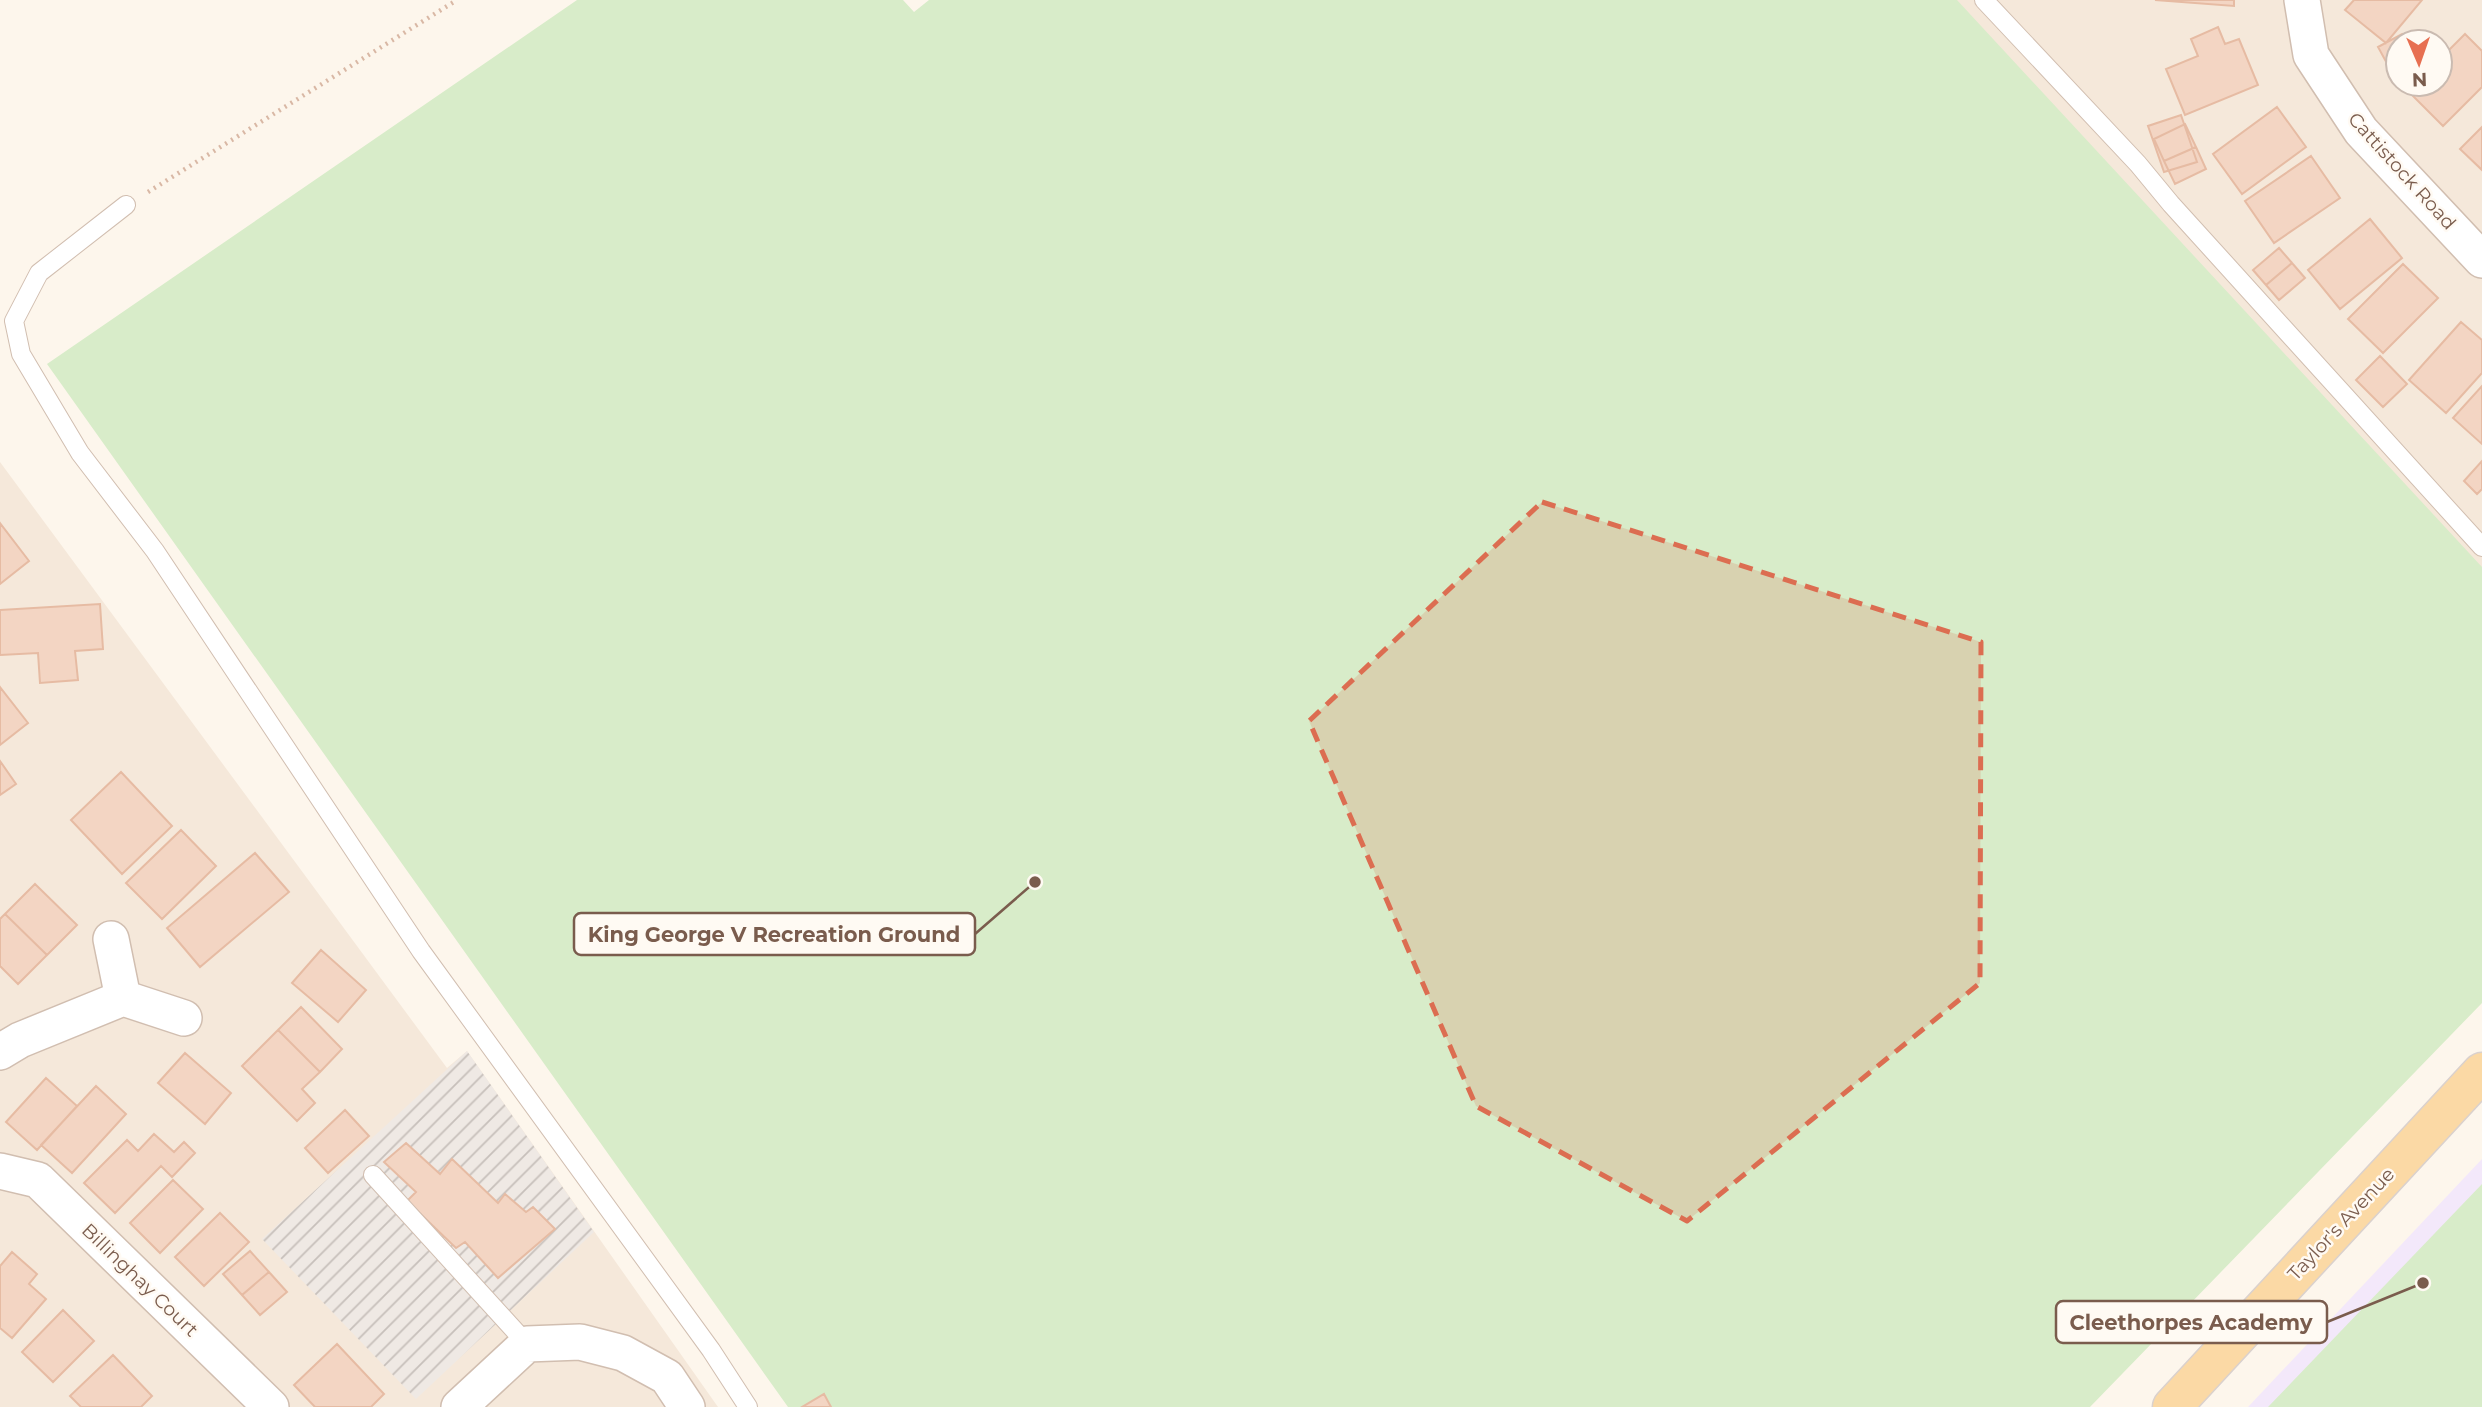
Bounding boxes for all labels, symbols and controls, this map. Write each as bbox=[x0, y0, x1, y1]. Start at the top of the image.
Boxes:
north arrow bbox=[2384, 28, 2454, 98]
text: N bbox=[2411, 68, 2428, 91]
street label: Cattistock Road bbox=[2343, 108, 2461, 234]
callout: King George V Recreation Ground bbox=[574, 913, 975, 955]
text: King George V Recreation Ground bbox=[588, 922, 960, 947]
street label: Taylor's Avenue bbox=[2283, 1163, 2399, 1285]
street label: Billinghay Court bbox=[77, 1219, 203, 1342]
callout: Cleethorpes Academy bbox=[2056, 1301, 2327, 1343]
text: Cleethorpes Academy bbox=[2070, 1310, 2313, 1335]

